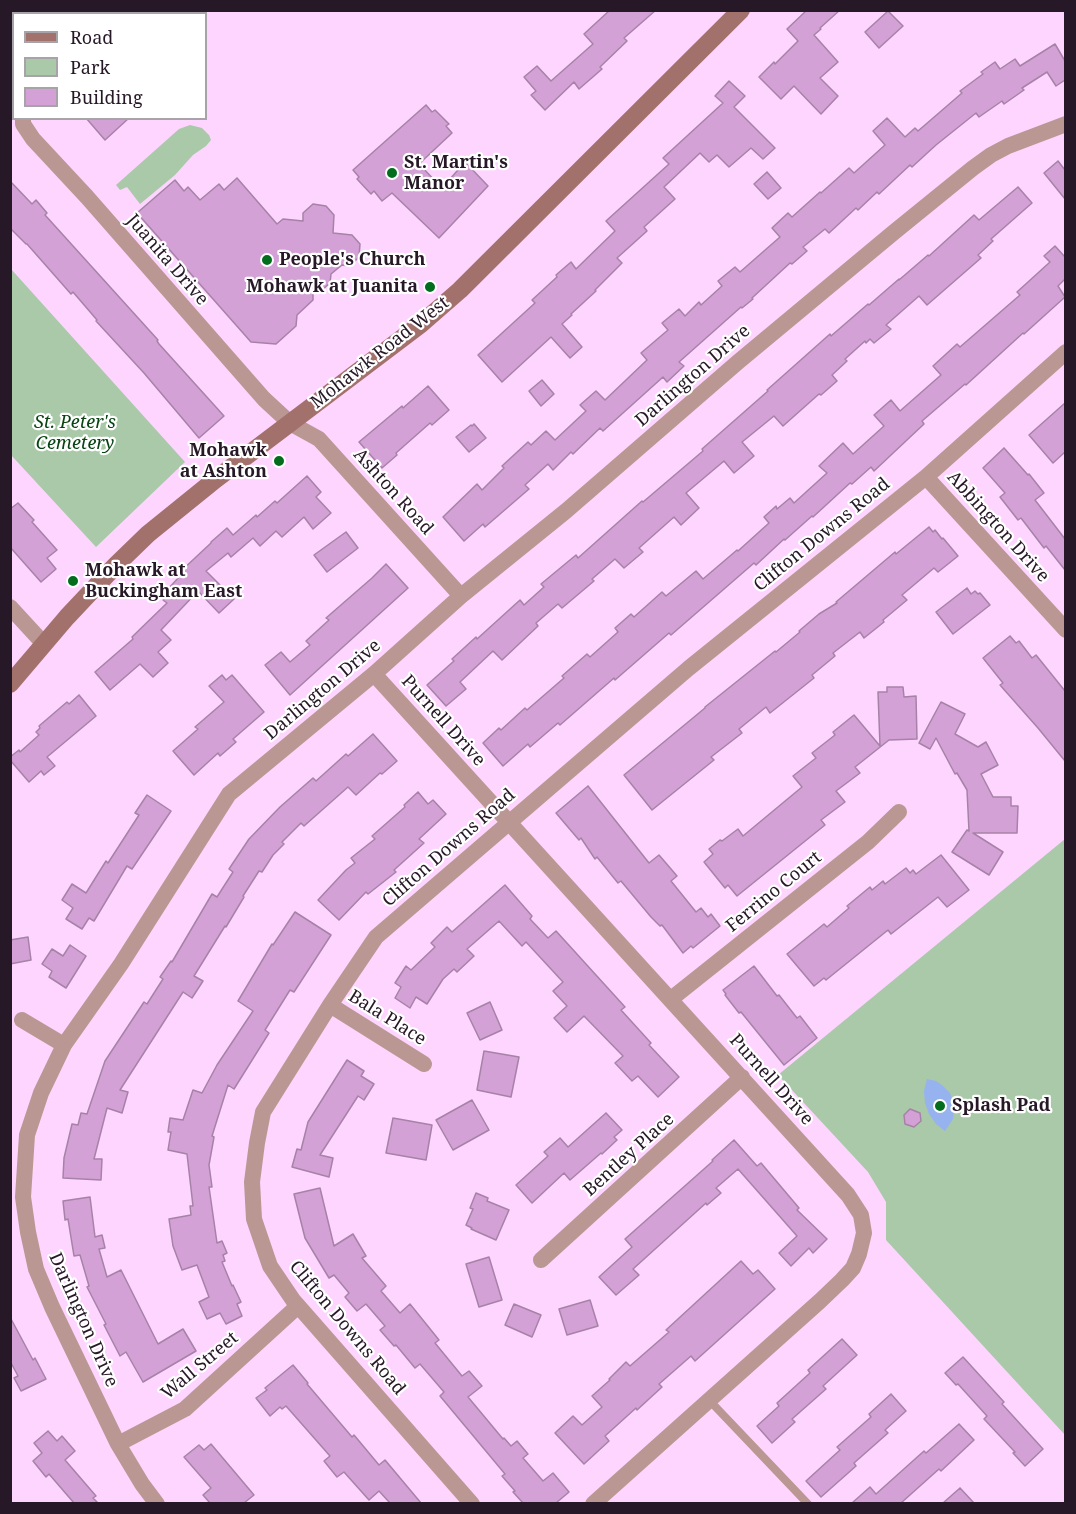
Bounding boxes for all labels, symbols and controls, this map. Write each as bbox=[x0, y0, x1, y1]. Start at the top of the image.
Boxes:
legend bbox=[12, 12, 207, 120]
text: Road bbox=[70, 25, 113, 49]
text: Park bbox=[70, 55, 110, 79]
text: Building bbox=[70, 85, 143, 109]
place label: St. Martin's Manor bbox=[404, 152, 508, 195]
marker: St. Martin's Manor bbox=[385, 166, 399, 180]
street label: Juanita Drive bbox=[121, 210, 213, 310]
place label: People's Church bbox=[279, 249, 426, 271]
marker: People's Church bbox=[260, 253, 274, 267]
place label: Mohawk at Juanita bbox=[246, 276, 418, 298]
marker: Mohawk at Juanita bbox=[423, 280, 437, 294]
street label: Mohawk Road West bbox=[307, 292, 453, 414]
street label: Darlington Drive bbox=[631, 320, 755, 432]
park label: St. Peter's Cemetery bbox=[34, 412, 116, 454]
place label: Mohawk at Ashton bbox=[180, 440, 267, 482]
street label: Ashton Road bbox=[349, 444, 437, 540]
marker: Mohawk at Ashton bbox=[272, 454, 286, 468]
street label: Abbington Drive bbox=[942, 467, 1054, 587]
street label: Clifton Downs Road bbox=[750, 473, 894, 597]
place label: Mohawk at Buckingham East bbox=[85, 560, 242, 602]
marker: Mohawk at Buckingham East bbox=[66, 574, 80, 588]
street label: Darlington Drive bbox=[261, 635, 385, 745]
street label: Purnell Drive bbox=[396, 671, 490, 771]
street label: Clifton Downs Road bbox=[378, 784, 520, 912]
street label: Ferrino Court bbox=[722, 847, 826, 937]
street label: Bala Place bbox=[344, 986, 430, 1050]
street label: Purnell Drive bbox=[724, 1030, 818, 1130]
place label: Splash Pad bbox=[952, 1095, 1050, 1117]
marker: Splash Pad bbox=[933, 1099, 947, 1113]
street label: Bentley Place bbox=[579, 1109, 679, 1201]
street label: Darlington Drive bbox=[44, 1250, 122, 1390]
street label: Clifton Downs Road bbox=[284, 1256, 410, 1400]
street label: Wall Street bbox=[157, 1328, 243, 1404]

